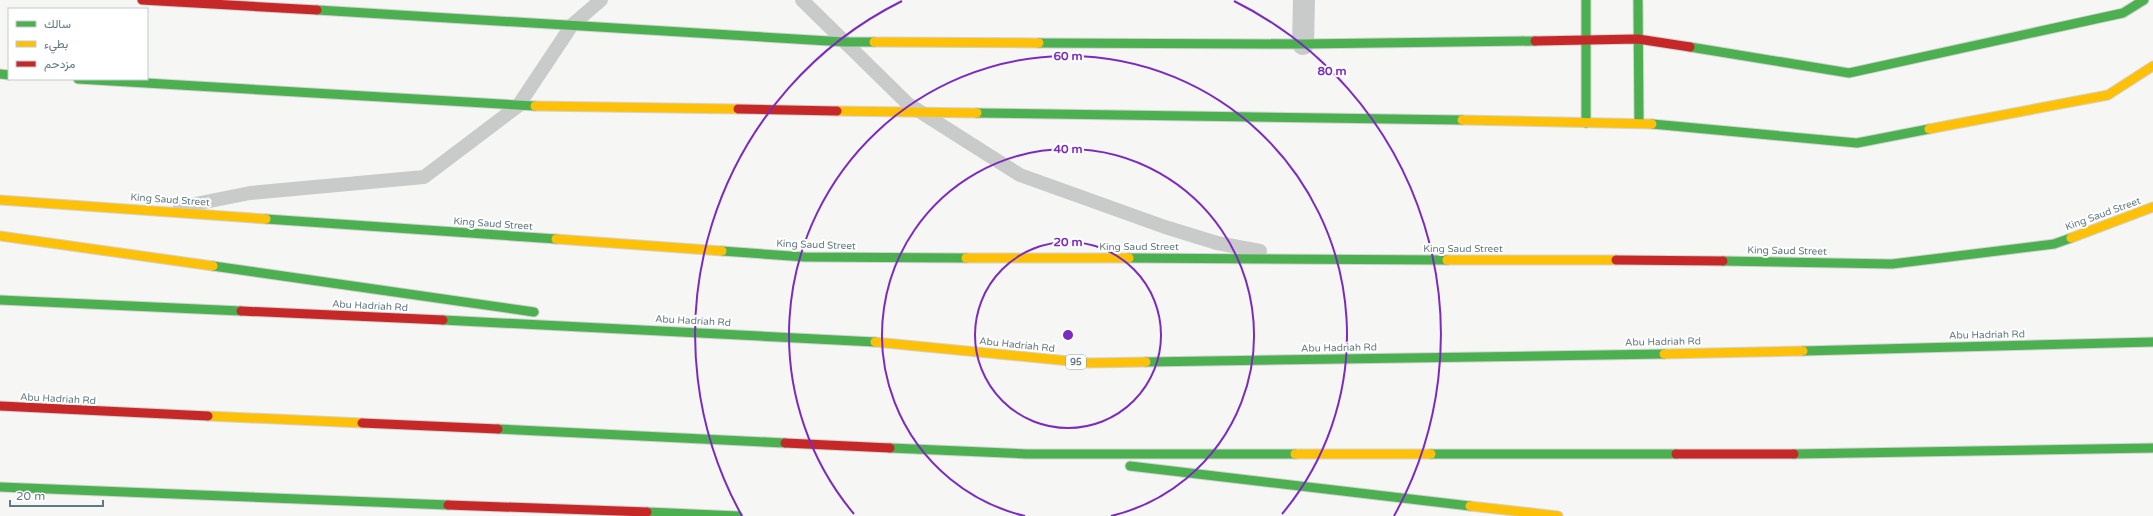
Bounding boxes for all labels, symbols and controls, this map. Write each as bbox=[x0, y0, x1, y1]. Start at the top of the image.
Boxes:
legend bbox=[8, 8, 148, 80]
text: سالك bbox=[44, 17, 71, 31]
text: بطيء bbox=[44, 37, 68, 54]
text: 60 m bbox=[1053, 49, 1083, 63]
text: مزدحم bbox=[44, 57, 75, 72]
text: 80 m bbox=[1317, 64, 1347, 78]
text: 40 m bbox=[1053, 142, 1083, 156]
street label: King Saud Street bbox=[130, 191, 210, 209]
street label: King Saud Street bbox=[2064, 195, 2143, 233]
street label: King Saud Street bbox=[453, 215, 533, 233]
text: 20 m bbox=[1053, 235, 1083, 249]
street label: King Saud Street bbox=[776, 238, 856, 252]
street label: King Saud Street bbox=[1099, 241, 1179, 253]
street label: King Saud Street bbox=[1423, 243, 1503, 255]
street label: King Saud Street bbox=[1747, 244, 1827, 258]
street label: Abu Hadriah Rd bbox=[332, 298, 408, 314]
street label: Abu Hadriah Rd bbox=[655, 313, 731, 329]
centre of rings bbox=[1061, 328, 1075, 342]
street label: Abu Hadriah Rd bbox=[1949, 328, 2025, 342]
street label: Abu Hadriah Rd bbox=[979, 335, 1055, 355]
street label: Abu Hadriah Rd bbox=[1625, 335, 1701, 349]
street label: Abu Hadriah Rd bbox=[1301, 341, 1377, 355]
road number: 95 bbox=[1066, 355, 1086, 369]
street label: Abu Hadriah Rd bbox=[20, 391, 96, 407]
scale bar bbox=[10, 482, 103, 508]
text: 20 m bbox=[16, 489, 45, 503]

